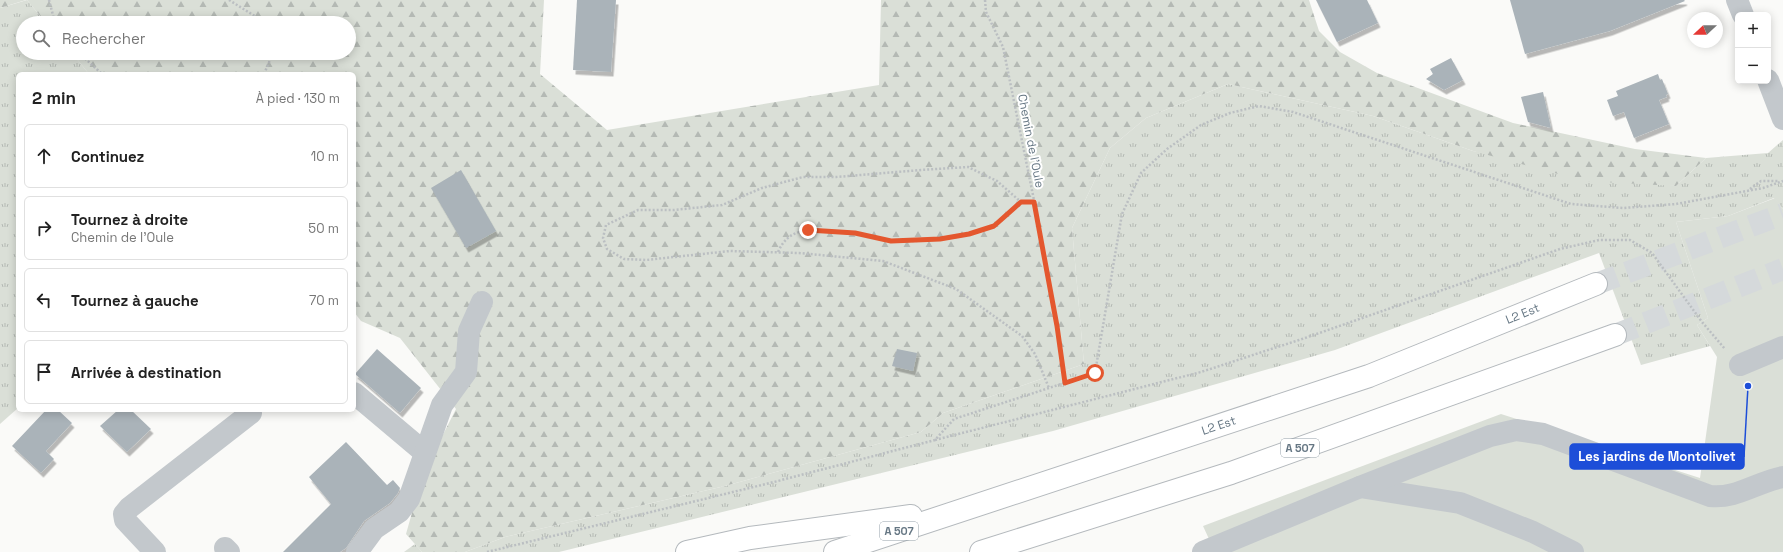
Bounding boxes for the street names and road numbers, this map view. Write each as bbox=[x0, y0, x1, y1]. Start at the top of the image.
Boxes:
street label: Chemin de l'Oule bbox=[1014, 93, 1048, 189]
street label: L2 Est bbox=[1503, 300, 1542, 328]
street label: L2 Est bbox=[1199, 412, 1238, 439]
road number: A 507 bbox=[1281, 439, 1319, 457]
road number: A 507 bbox=[880, 522, 918, 540]

